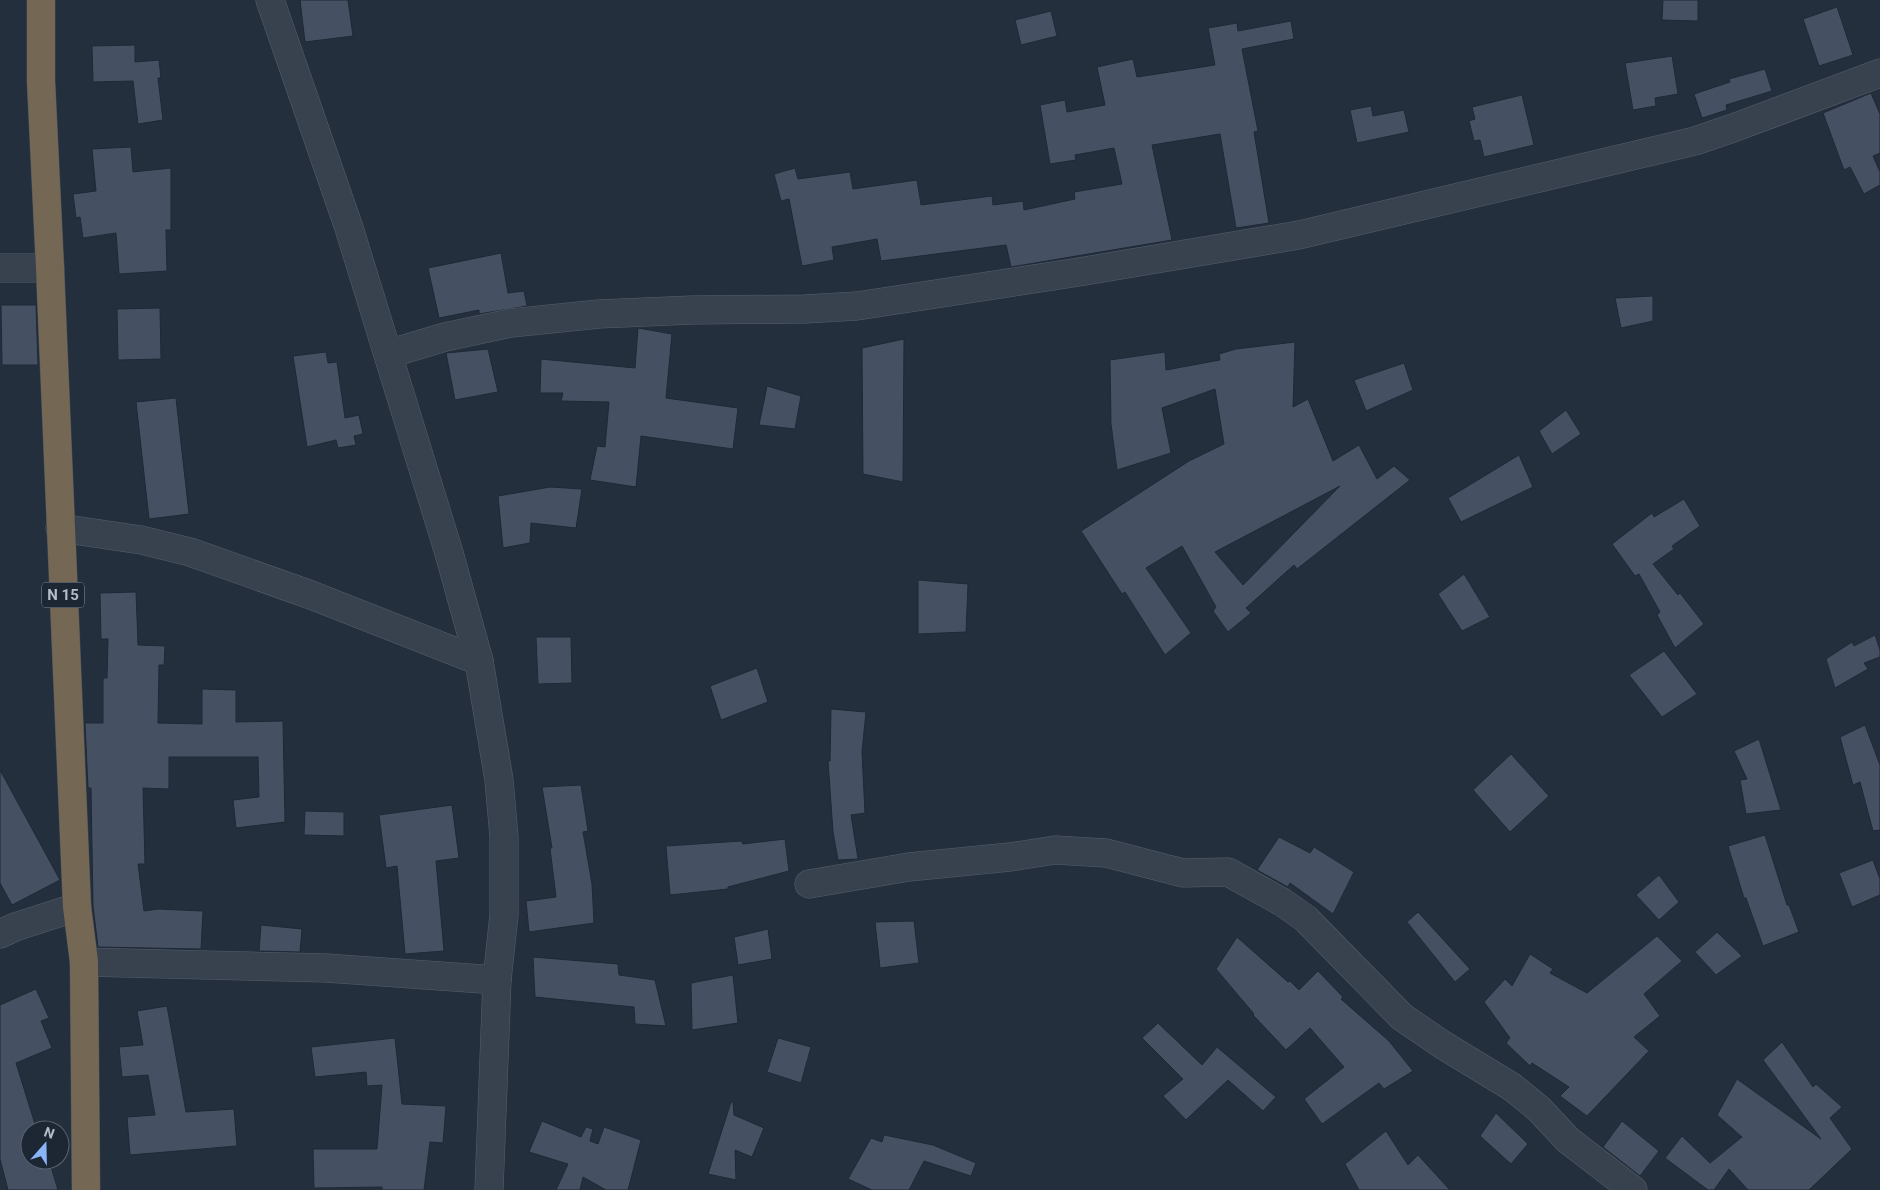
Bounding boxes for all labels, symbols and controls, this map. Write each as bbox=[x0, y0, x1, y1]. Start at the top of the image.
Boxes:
road number: N 15 bbox=[42, 582, 84, 608]
north arrow bbox=[20, 1120, 70, 1170]
text: N bbox=[42, 1124, 57, 1142]

